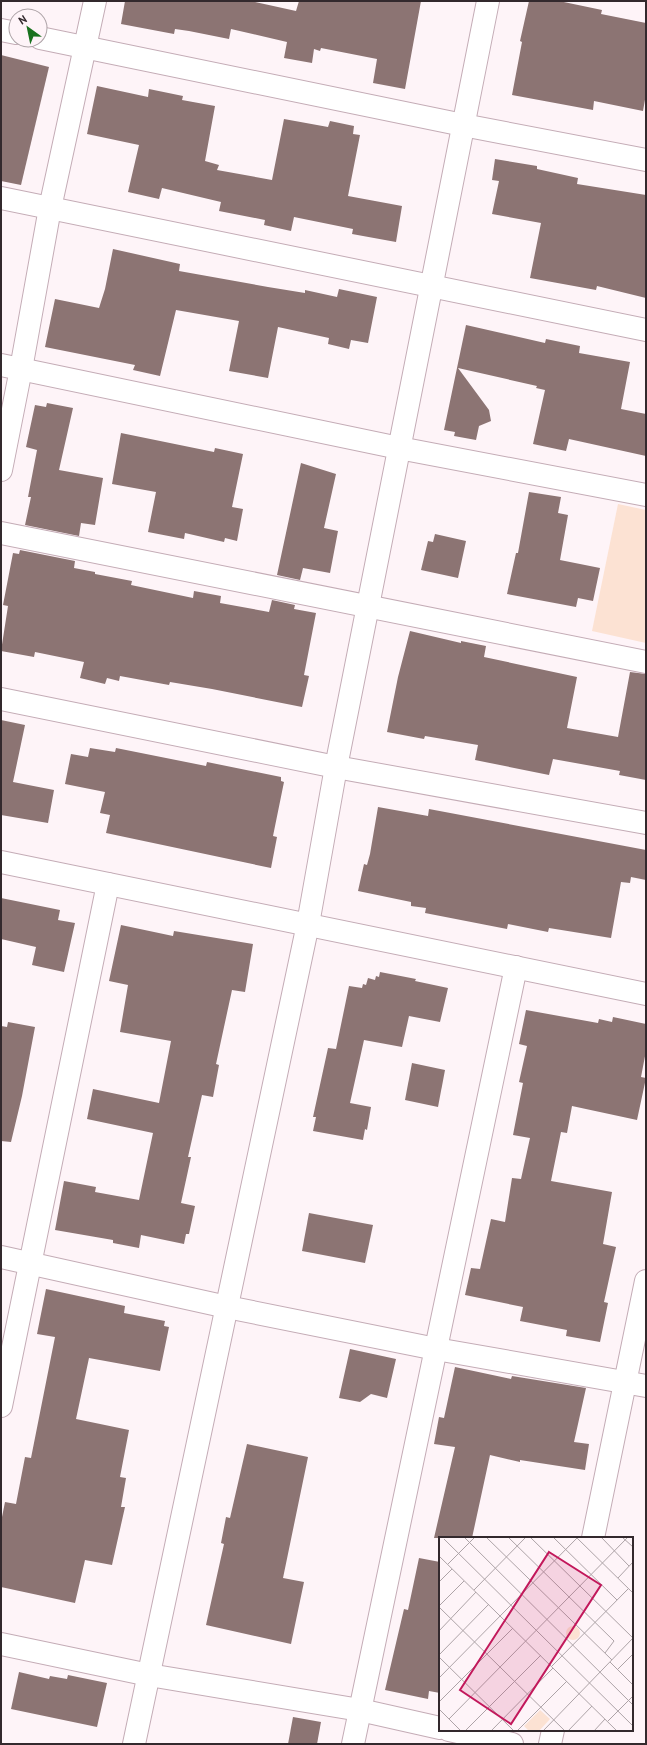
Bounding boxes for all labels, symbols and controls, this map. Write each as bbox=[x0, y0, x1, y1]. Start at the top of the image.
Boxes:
north arrow bbox=[8, 8, 48, 48]
text: N bbox=[16, 12, 29, 27]
inset map bbox=[439, 1537, 633, 1731]

